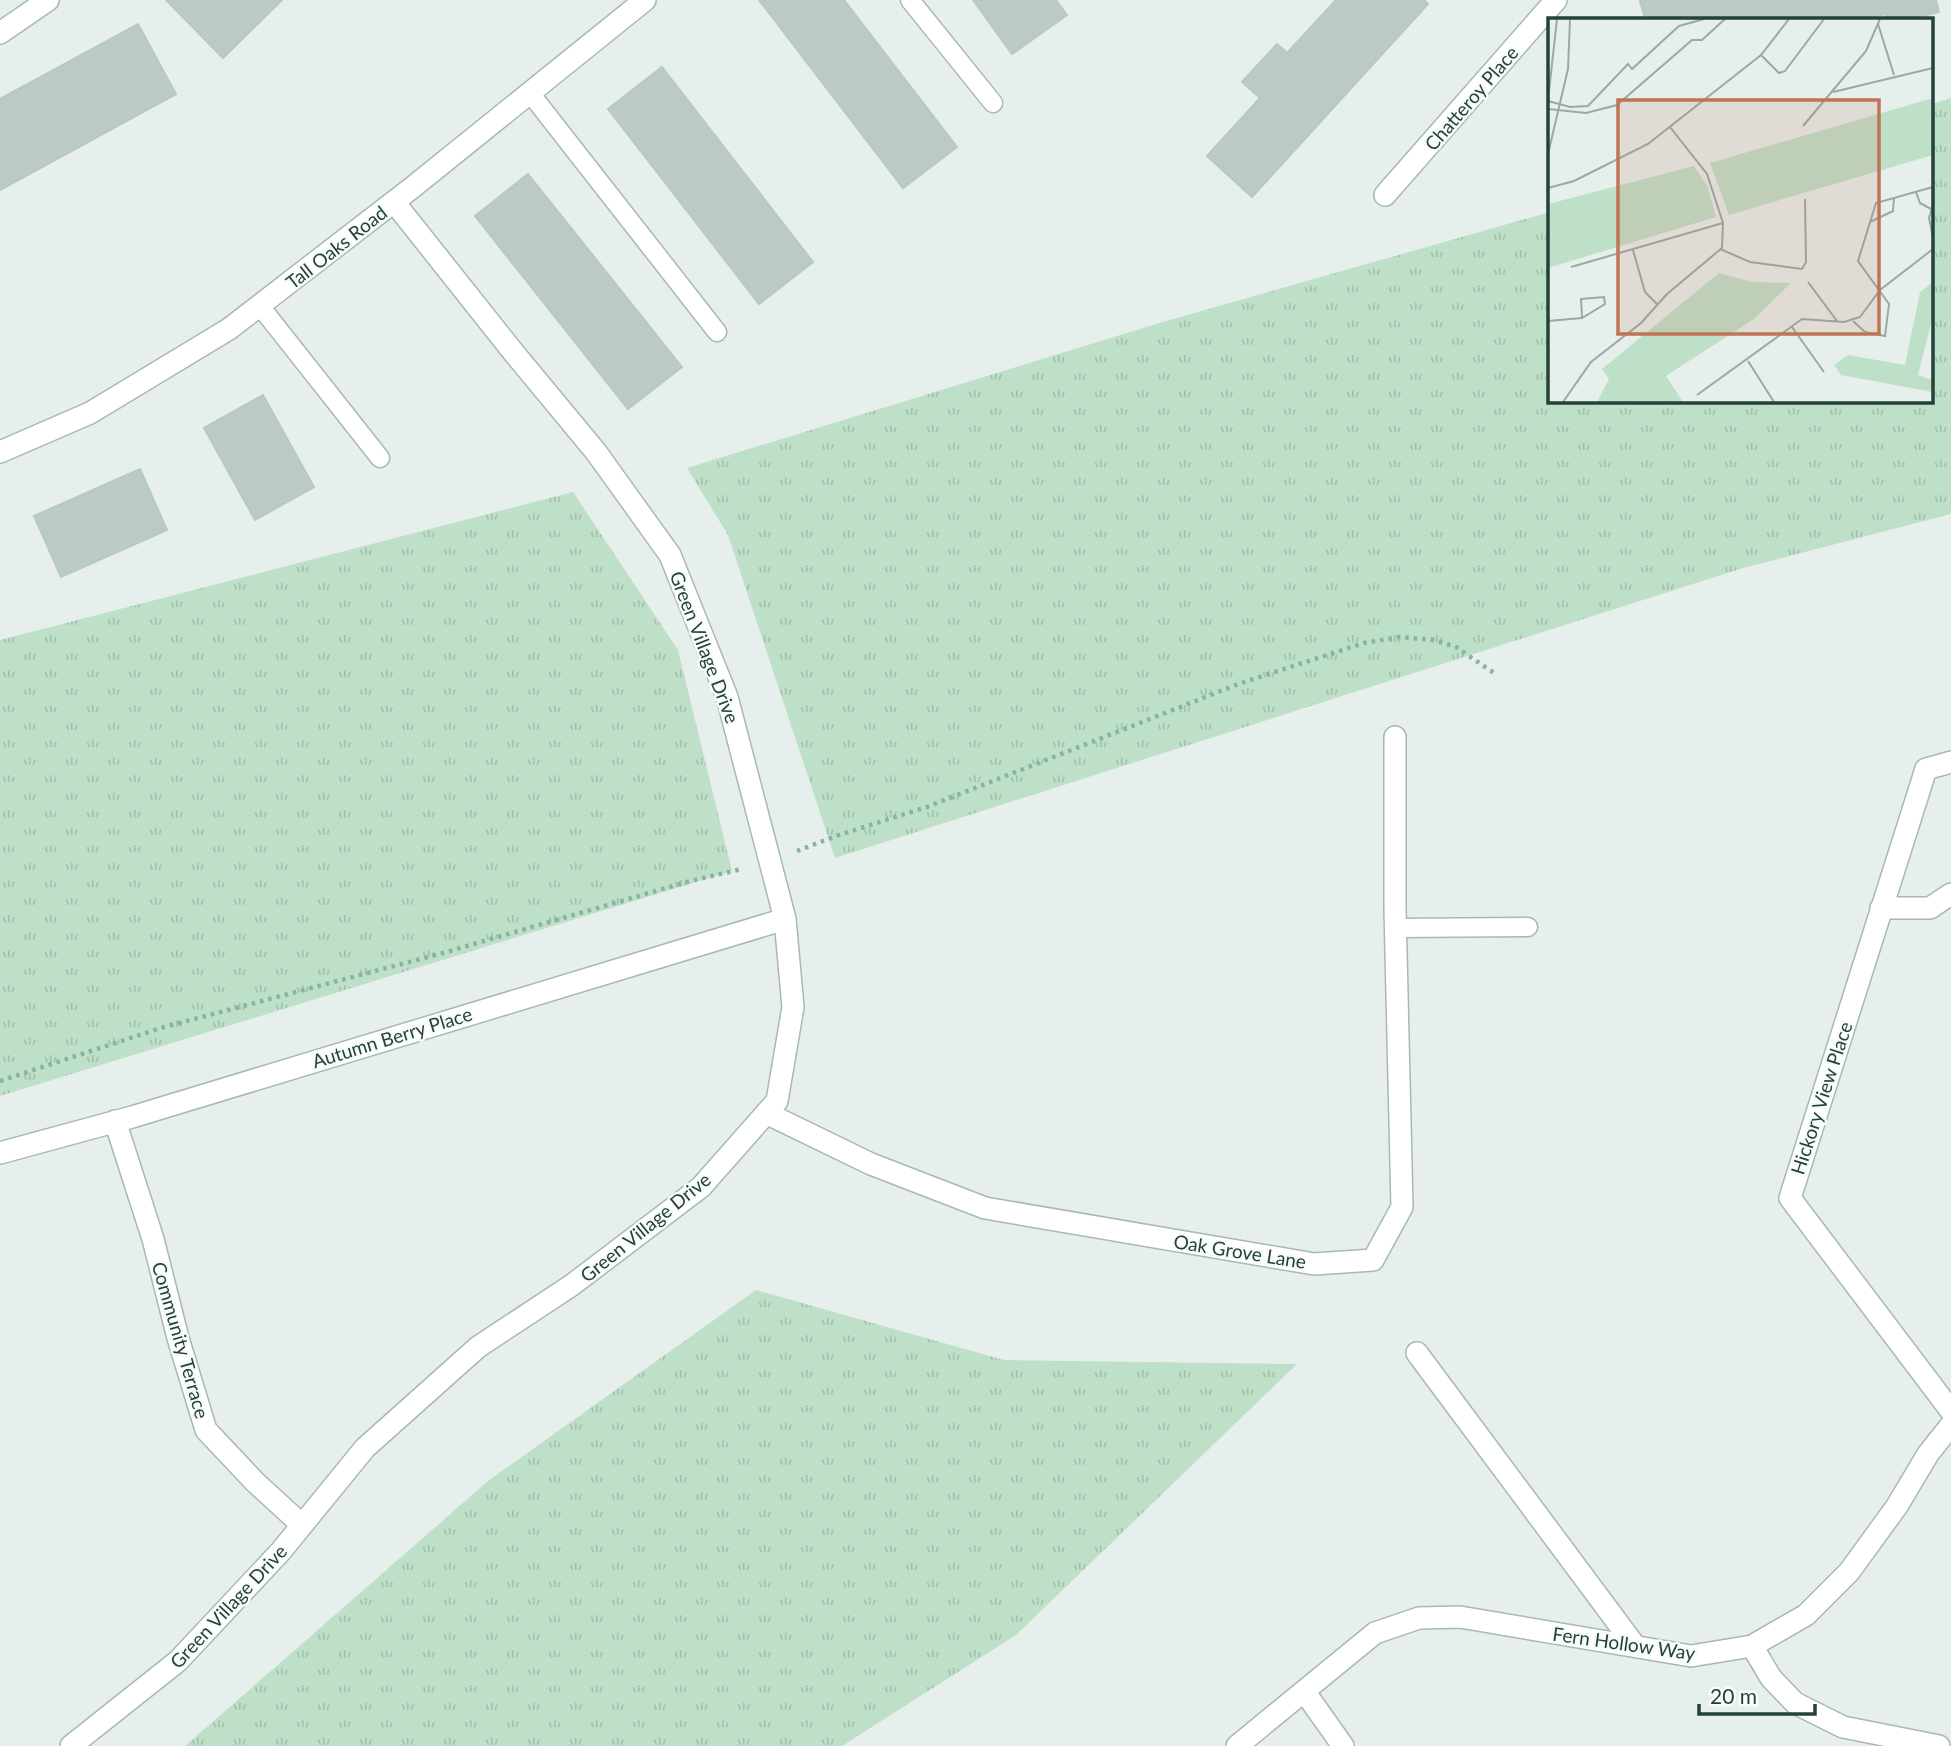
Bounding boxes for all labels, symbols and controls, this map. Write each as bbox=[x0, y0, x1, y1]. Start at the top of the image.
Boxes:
inset map bbox=[1548, 18, 1934, 402]
street label: Chatteroy Place bbox=[1419, 41, 1523, 155]
street label: Tall Oaks Road bbox=[281, 200, 391, 294]
street label: Green Village Drive bbox=[665, 568, 745, 726]
street label: Autumn Berry Place bbox=[309, 1002, 475, 1072]
street label: Hickory View Place bbox=[1785, 1019, 1857, 1177]
street label: Green Village Drive bbox=[575, 1167, 715, 1287]
street label: Oak Grove Lane bbox=[1172, 1229, 1308, 1273]
street label: Community Terrace bbox=[148, 1259, 214, 1421]
street label: Green Village Drive bbox=[165, 1539, 291, 1673]
street label: Fern Hollow Way bbox=[1551, 1622, 1697, 1664]
scale bar bbox=[1699, 1672, 1814, 1716]
text: 20 m bbox=[1710, 1683, 1757, 1708]

